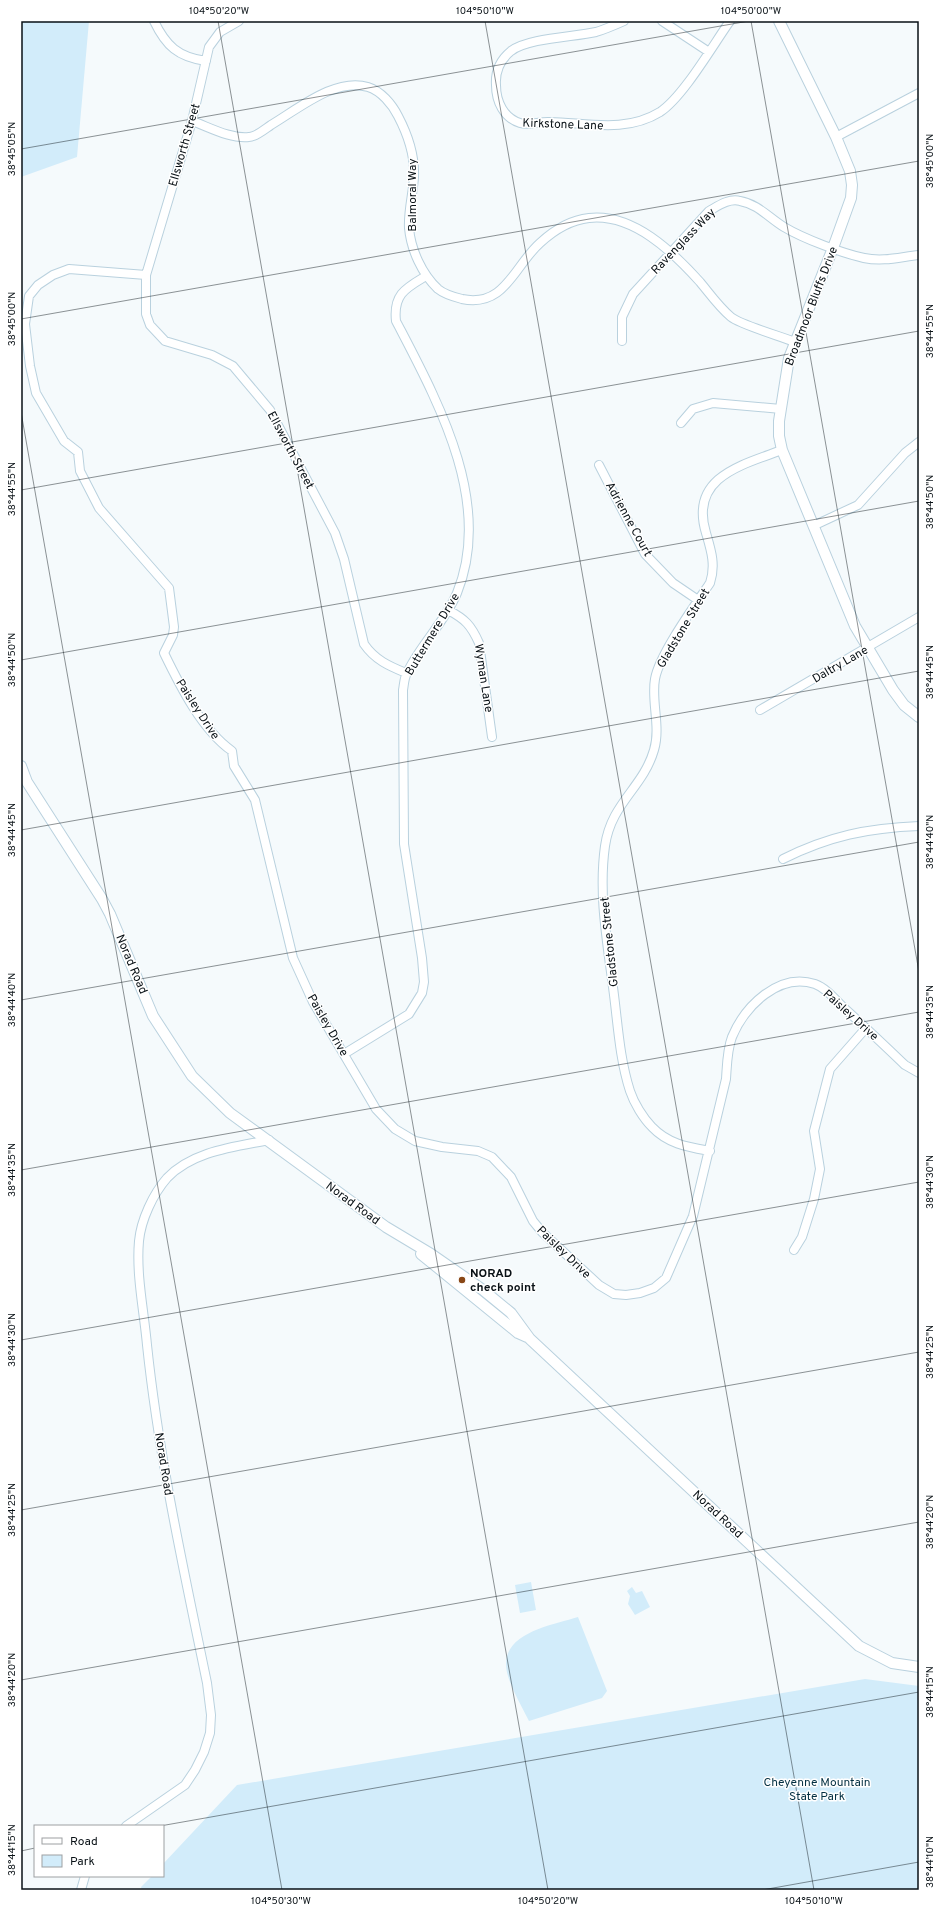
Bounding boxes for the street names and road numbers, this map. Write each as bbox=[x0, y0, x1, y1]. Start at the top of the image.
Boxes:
street label: Ellsworth Street bbox=[165, 102, 204, 189]
street label: Kirkstone Lane bbox=[522, 116, 604, 134]
street label: Balmoral Way bbox=[405, 158, 421, 232]
street label: Ravenglass Way bbox=[648, 205, 719, 278]
street label: Broadmoor Bluffs Drive bbox=[782, 244, 842, 368]
street label: Ellsworth Street bbox=[263, 409, 317, 492]
street label: Adrienne Court bbox=[601, 479, 655, 560]
street label: Gladstone Street bbox=[654, 586, 714, 671]
street label: Buttermere Drive bbox=[402, 590, 464, 679]
street label: Daltry Lane bbox=[810, 642, 871, 687]
street label: Wyman Lane bbox=[470, 643, 496, 714]
street label: Paisley Drive bbox=[172, 676, 223, 743]
street label: Gladstone Street bbox=[597, 896, 623, 988]
street label: Norad Road bbox=[111, 932, 151, 997]
street label: Paisley Drive bbox=[819, 987, 881, 1045]
street label: Paisley Drive bbox=[303, 992, 351, 1059]
street label: Norad Road bbox=[322, 1179, 383, 1229]
street label: Paisley Drive bbox=[533, 1223, 594, 1283]
street label: Norad Road bbox=[150, 1432, 176, 1497]
street label: Norad Road bbox=[689, 1487, 746, 1542]

